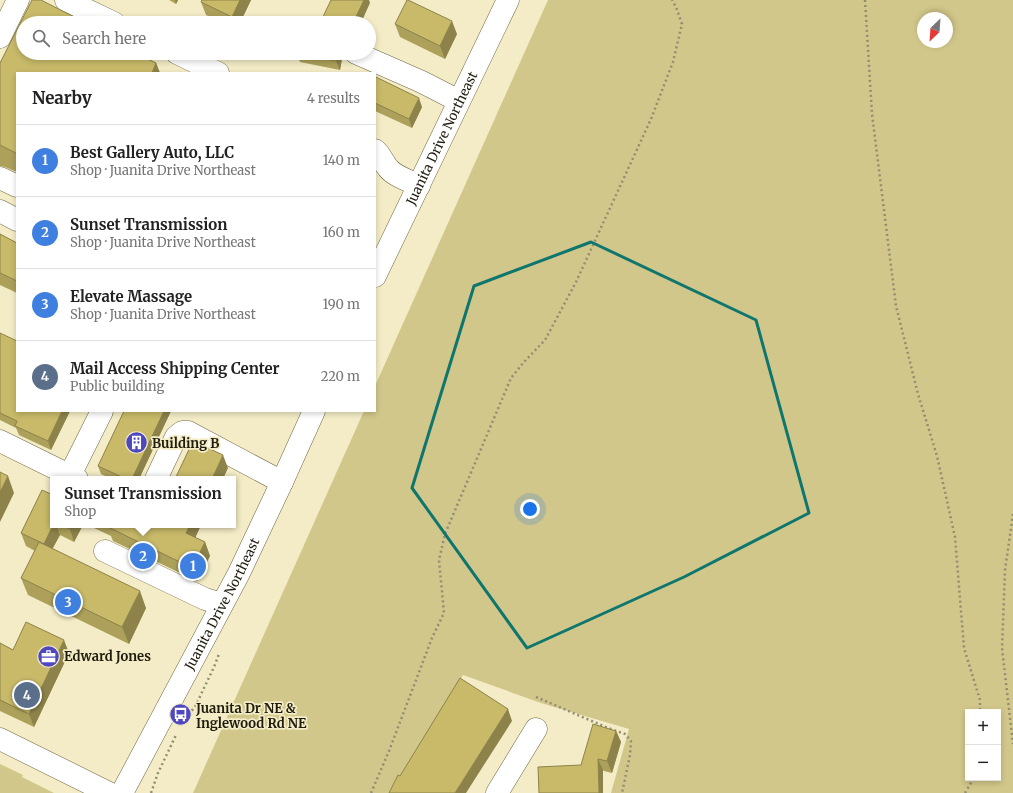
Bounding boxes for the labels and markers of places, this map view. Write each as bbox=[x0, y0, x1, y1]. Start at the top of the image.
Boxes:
building icon: Building B bbox=[123, 430, 149, 456]
place label: Building B bbox=[152, 435, 219, 452]
pin: 2 bbox=[130, 541, 156, 571]
pin: 1 bbox=[180, 551, 206, 581]
pin: 3 bbox=[55, 587, 81, 617]
office icon: Edward Jones bbox=[36, 643, 62, 669]
place label: Edward Jones bbox=[64, 648, 151, 665]
pin: 4 bbox=[14, 680, 40, 710]
place label: Juanita Dr NE & Inglewood Rd NE bbox=[195, 700, 307, 732]
bus stop icon: Juanita Dr NE & Inglewood Rd NE bbox=[167, 702, 193, 728]

